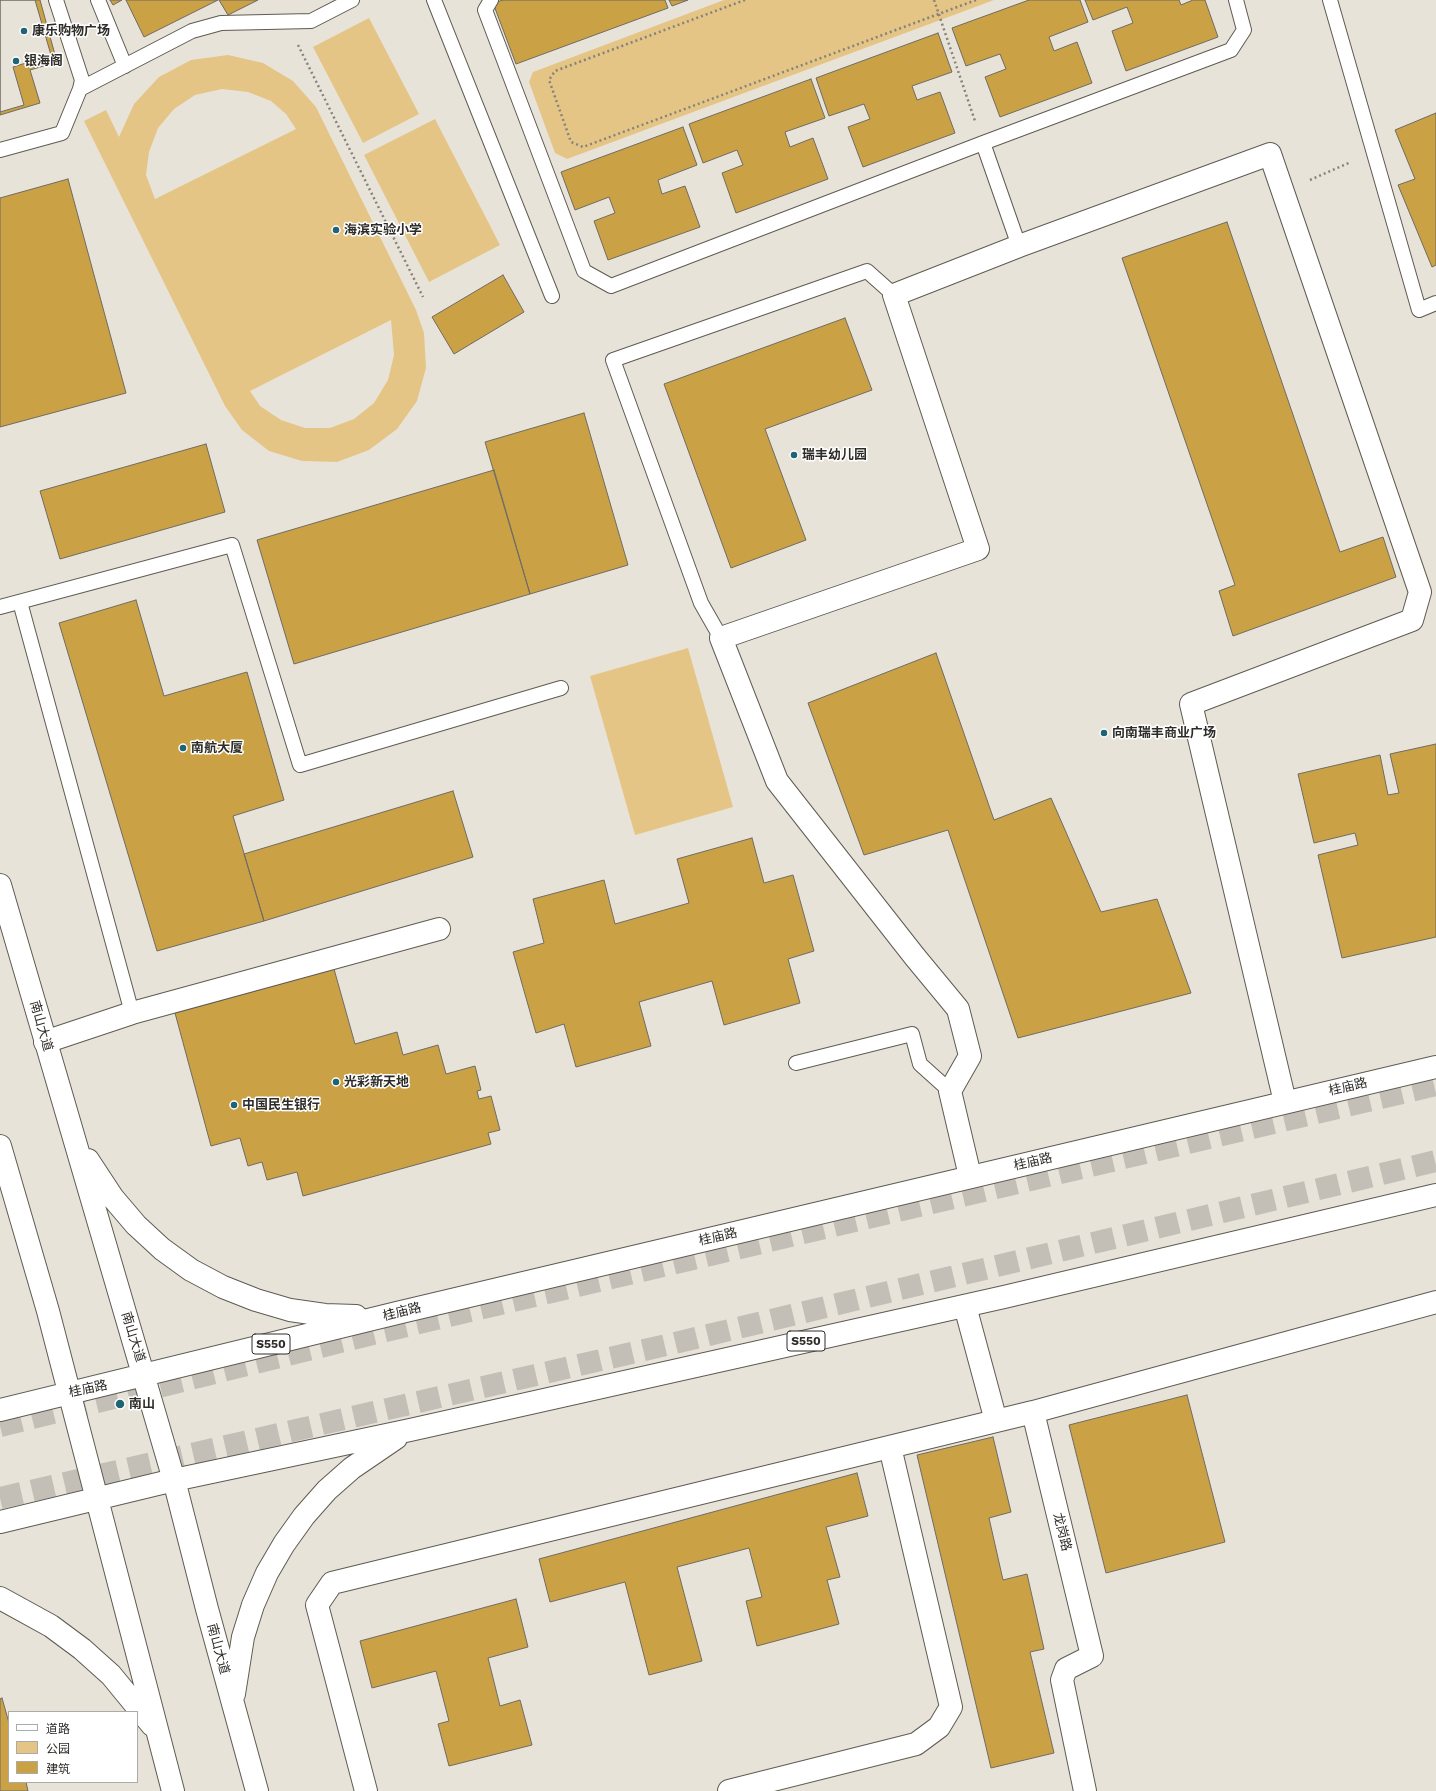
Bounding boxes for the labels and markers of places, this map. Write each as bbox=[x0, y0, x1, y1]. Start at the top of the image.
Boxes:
place label: 康乐购物广场 bbox=[32, 23, 110, 39]
marker: 康乐购物广场 bbox=[19, 26, 29, 36]
place label: 银海阁 bbox=[24, 53, 63, 69]
marker: 银海阁 bbox=[11, 56, 21, 66]
place label: 海滨实验小学 bbox=[344, 222, 422, 238]
marker: 海滨实验小学 bbox=[331, 225, 341, 235]
place label: 瑞丰幼儿园 bbox=[802, 447, 867, 463]
marker: 瑞丰幼儿园 bbox=[789, 450, 799, 460]
place label: 向南瑞丰商业广场 bbox=[1112, 725, 1216, 741]
marker: 向南瑞丰商业广场 bbox=[1099, 728, 1109, 738]
place label: 南航大厦 bbox=[191, 740, 243, 756]
marker: 南航大厦 bbox=[178, 743, 188, 753]
place label: 光彩新天地 bbox=[344, 1074, 409, 1090]
marker: 光彩新天地 bbox=[331, 1077, 341, 1087]
place label: 中国民生银行 bbox=[242, 1097, 320, 1113]
marker: 中国民生银行 bbox=[229, 1100, 239, 1110]
place label: 南山 bbox=[129, 1396, 155, 1412]
marker: 南山 bbox=[114, 1398, 126, 1410]

